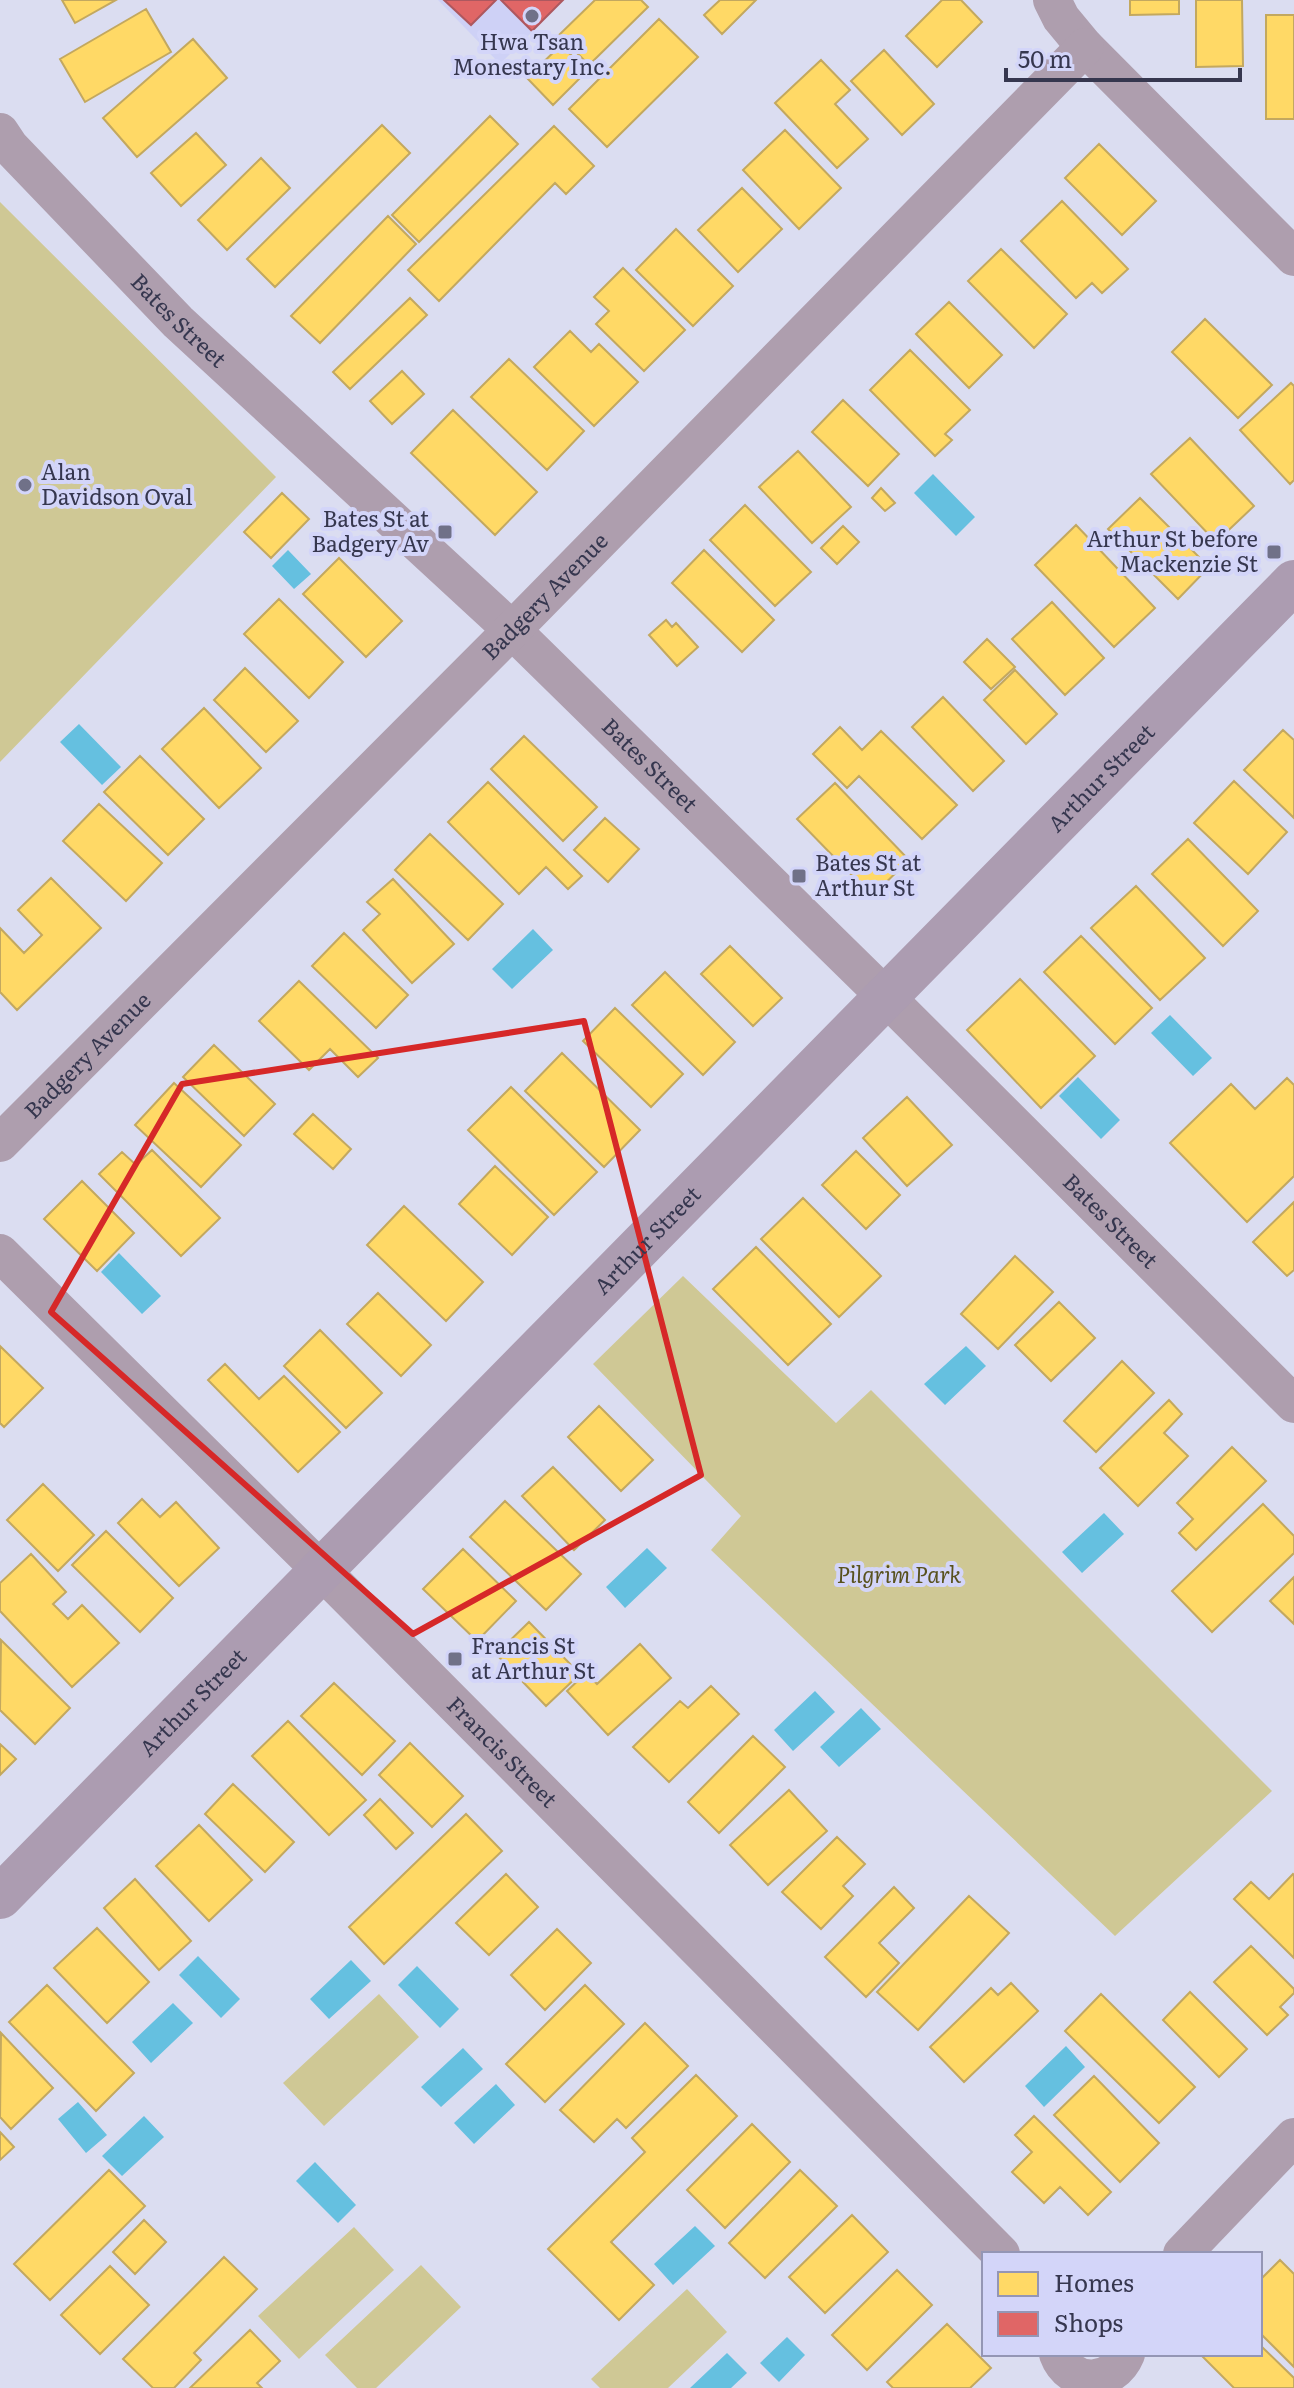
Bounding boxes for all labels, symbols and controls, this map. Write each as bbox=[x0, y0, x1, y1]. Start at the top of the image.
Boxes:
marker: Hwa Tsan Monestary Inc. bbox=[523, 7, 541, 25]
place label: Hwa Tsan Monestary Inc. bbox=[452, 24, 612, 82]
scale bar bbox=[1006, 32, 1240, 82]
text: 50 m bbox=[1018, 40, 1072, 75]
street label: Bates Street bbox=[124, 265, 235, 374]
place label: Alan Davidson Oval bbox=[41, 454, 193, 512]
marker: Alan Davidson Oval bbox=[16, 476, 34, 494]
place label: Bates St at Badgery Av bbox=[312, 501, 429, 559]
place label: Arthur St before Mackenzie St bbox=[1087, 521, 1258, 579]
marker: Bates St at Badgery Av bbox=[436, 523, 454, 541]
street label: Badgery Avenue bbox=[473, 524, 615, 666]
marker: Arthur St before Mackenzie St bbox=[1265, 543, 1283, 561]
street label: Bates Street bbox=[595, 709, 706, 819]
street label: Arthur Street bbox=[1039, 715, 1161, 839]
place label: Bates St at Arthur St bbox=[815, 845, 921, 903]
marker: Bates St at Arthur St bbox=[790, 867, 808, 885]
street label: Badgery Avenue bbox=[16, 983, 157, 1125]
street label: Bates Street bbox=[1056, 1165, 1167, 1275]
street label: Arthur Street bbox=[585, 1177, 707, 1301]
park label: Pilgrim Park bbox=[837, 1557, 961, 1590]
place label: Francis St at Arthur St bbox=[471, 1628, 595, 1686]
street label: Arthur Street bbox=[131, 1640, 253, 1763]
marker: Francis St at Arthur St bbox=[446, 1650, 464, 1668]
street label: Francis Street bbox=[440, 1688, 566, 1814]
legend bbox=[982, 2252, 1262, 2356]
text: Homes bbox=[1054, 2264, 1134, 2299]
text: Shops bbox=[1054, 2304, 1123, 2339]

